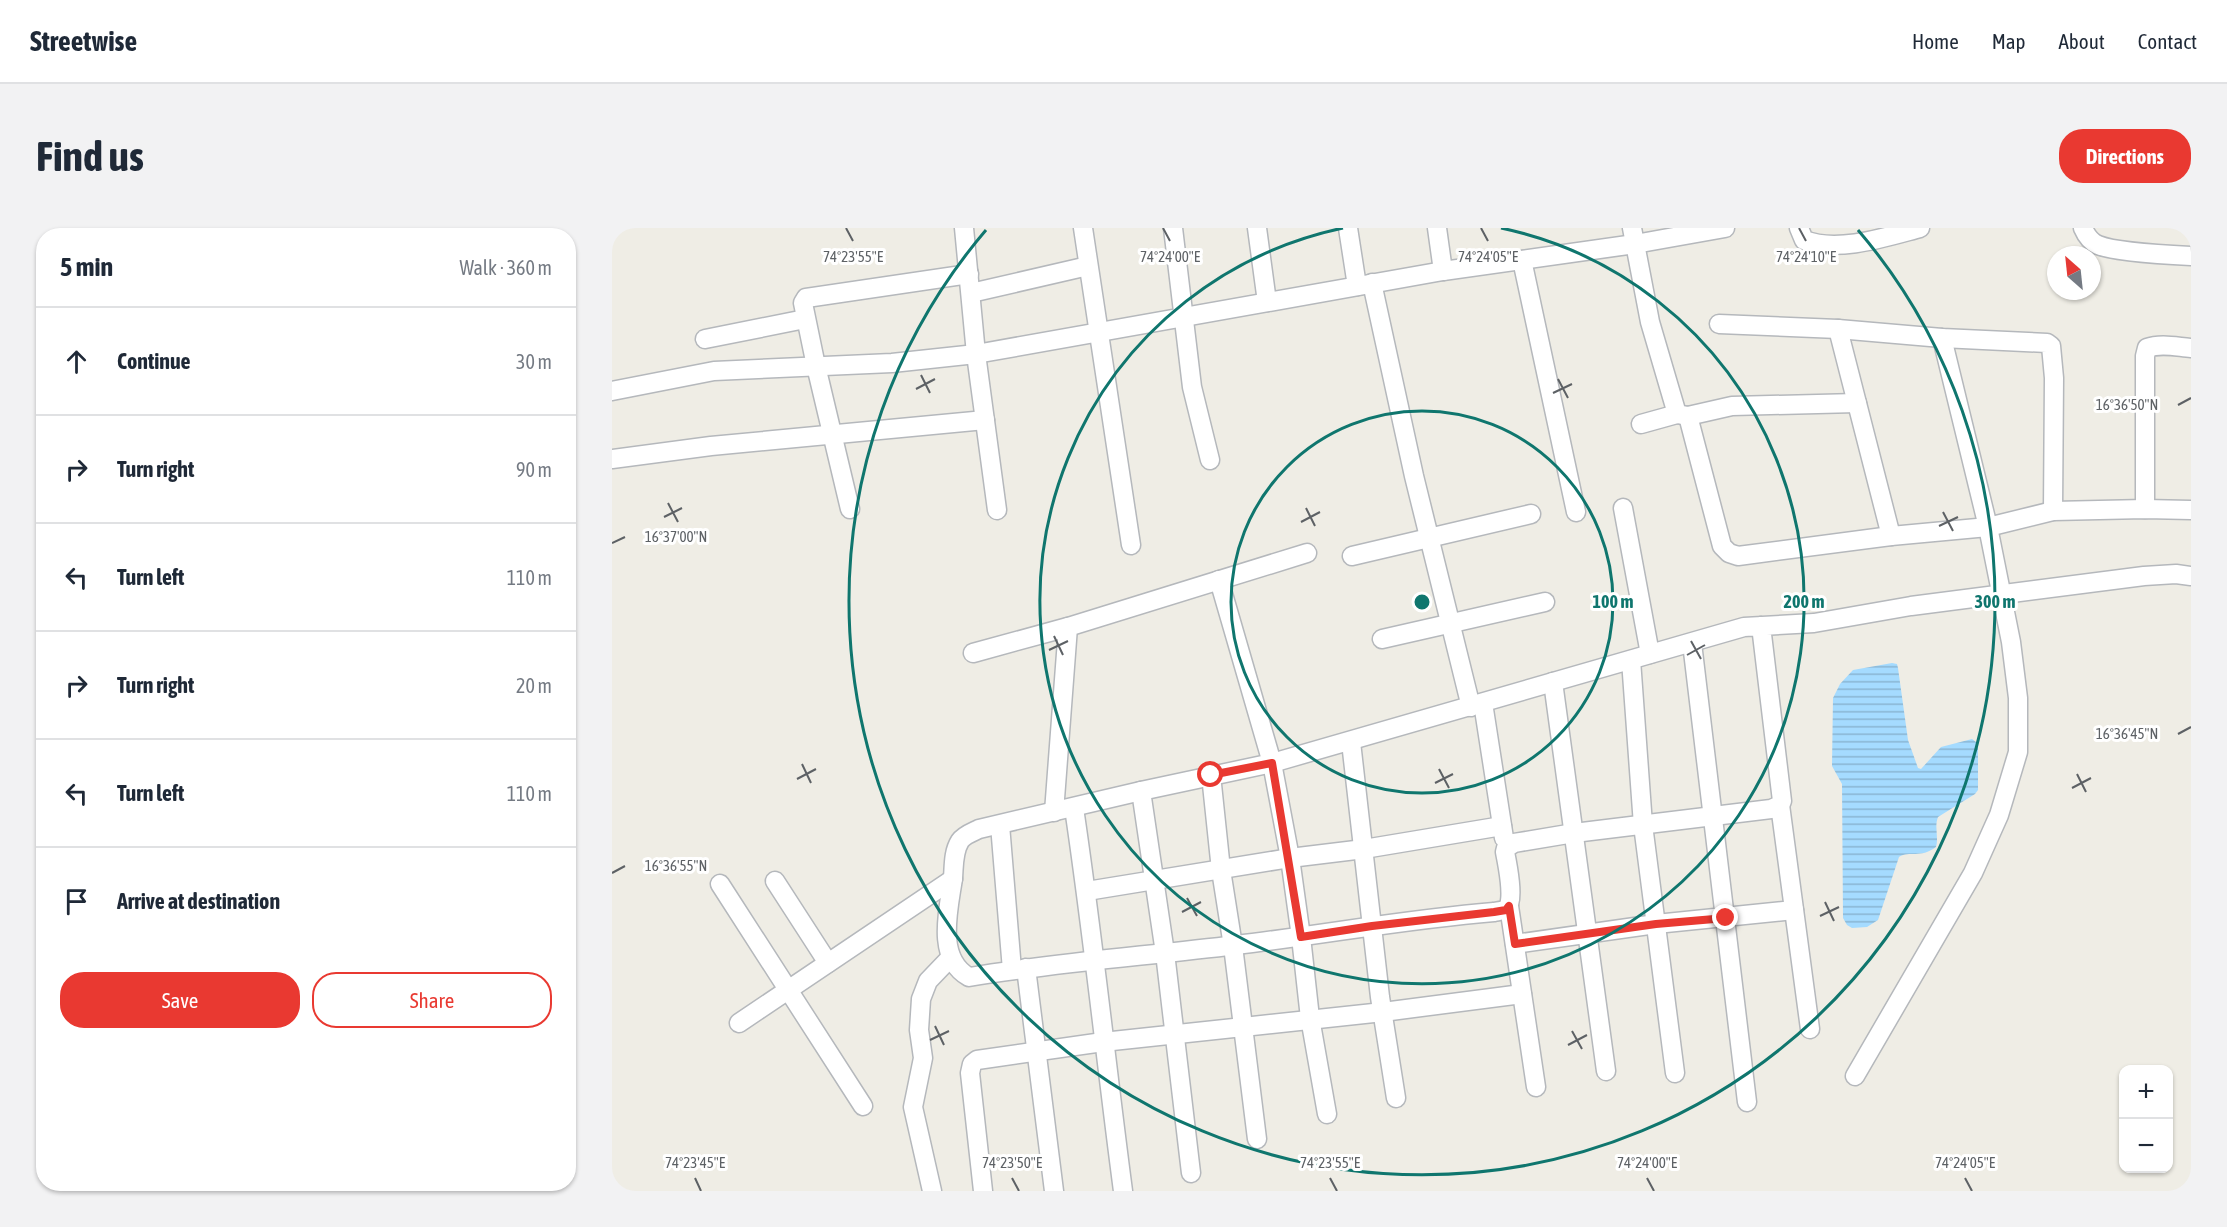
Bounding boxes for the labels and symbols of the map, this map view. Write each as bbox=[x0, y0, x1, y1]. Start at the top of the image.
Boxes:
north arrow bbox=[2047, 246, 2101, 300]
text: 74°23'55"E bbox=[823, 248, 884, 265]
text: 74°24'00"E bbox=[1140, 248, 1201, 265]
text: 74°24'05"E bbox=[1458, 248, 1519, 265]
text: 74°24'10"E bbox=[1776, 248, 1837, 265]
text: 16°36'50"N bbox=[2096, 396, 2158, 413]
text: 16°37'00"N bbox=[645, 528, 707, 545]
text: 100 m bbox=[1593, 591, 1633, 612]
text: 200 m bbox=[1784, 591, 1824, 612]
text: 300 m bbox=[1975, 591, 2015, 612]
centre of rings bbox=[1412, 592, 1432, 612]
text: 16°36'45"N bbox=[2096, 725, 2158, 742]
route start bbox=[1197, 761, 1223, 787]
text: 16°36'55"N bbox=[645, 857, 707, 874]
route end bbox=[1712, 904, 1738, 930]
text: 74°23'45"E bbox=[665, 1154, 726, 1171]
text: 74°23'50"E bbox=[982, 1154, 1043, 1171]
text: 74°23'55"E bbox=[1300, 1154, 1361, 1171]
text: 74°24'00"E bbox=[1617, 1154, 1678, 1171]
text: 74°24'05"E bbox=[1935, 1154, 1996, 1171]

